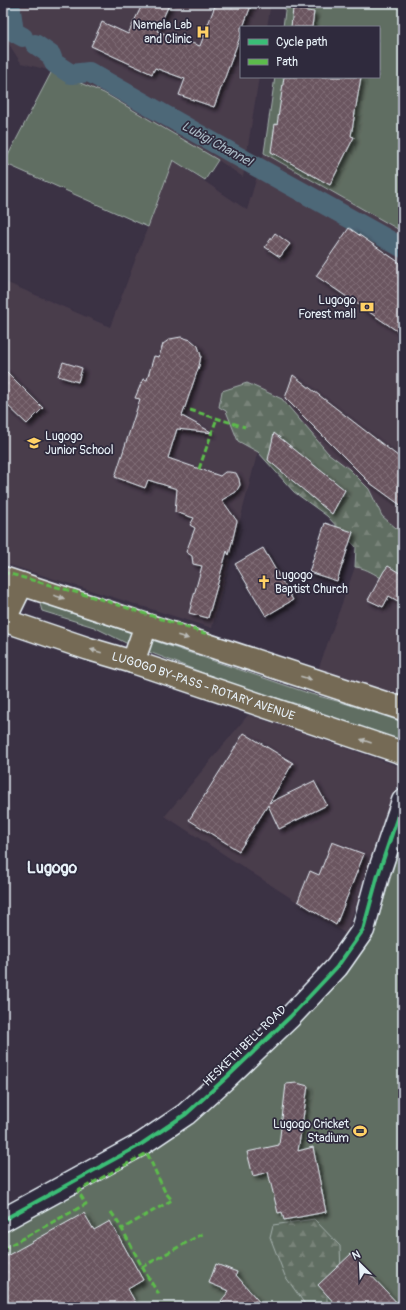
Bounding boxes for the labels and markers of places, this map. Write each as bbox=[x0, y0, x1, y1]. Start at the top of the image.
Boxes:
place label: Namela Lab and Clinic bbox=[132, 18, 192, 47]
hospital icon: Namela Lab and Clinic bbox=[195, 24, 211, 40]
place label: Lugogo Forest mall bbox=[298, 293, 357, 322]
bank icon: Lugogo Forest mall bbox=[359, 299, 375, 315]
place label: Lugogo Junior School bbox=[45, 429, 114, 458]
school or university icon: Lugogo Junior School bbox=[26, 435, 42, 451]
place label: Lugogo Baptist Church bbox=[275, 568, 348, 597]
church icon: Lugogo Baptist Church bbox=[256, 574, 272, 590]
place label: Lugogo Cricket Stadium bbox=[273, 1117, 349, 1146]
sports icon: Lugogo Cricket Stadium bbox=[352, 1123, 368, 1139]

